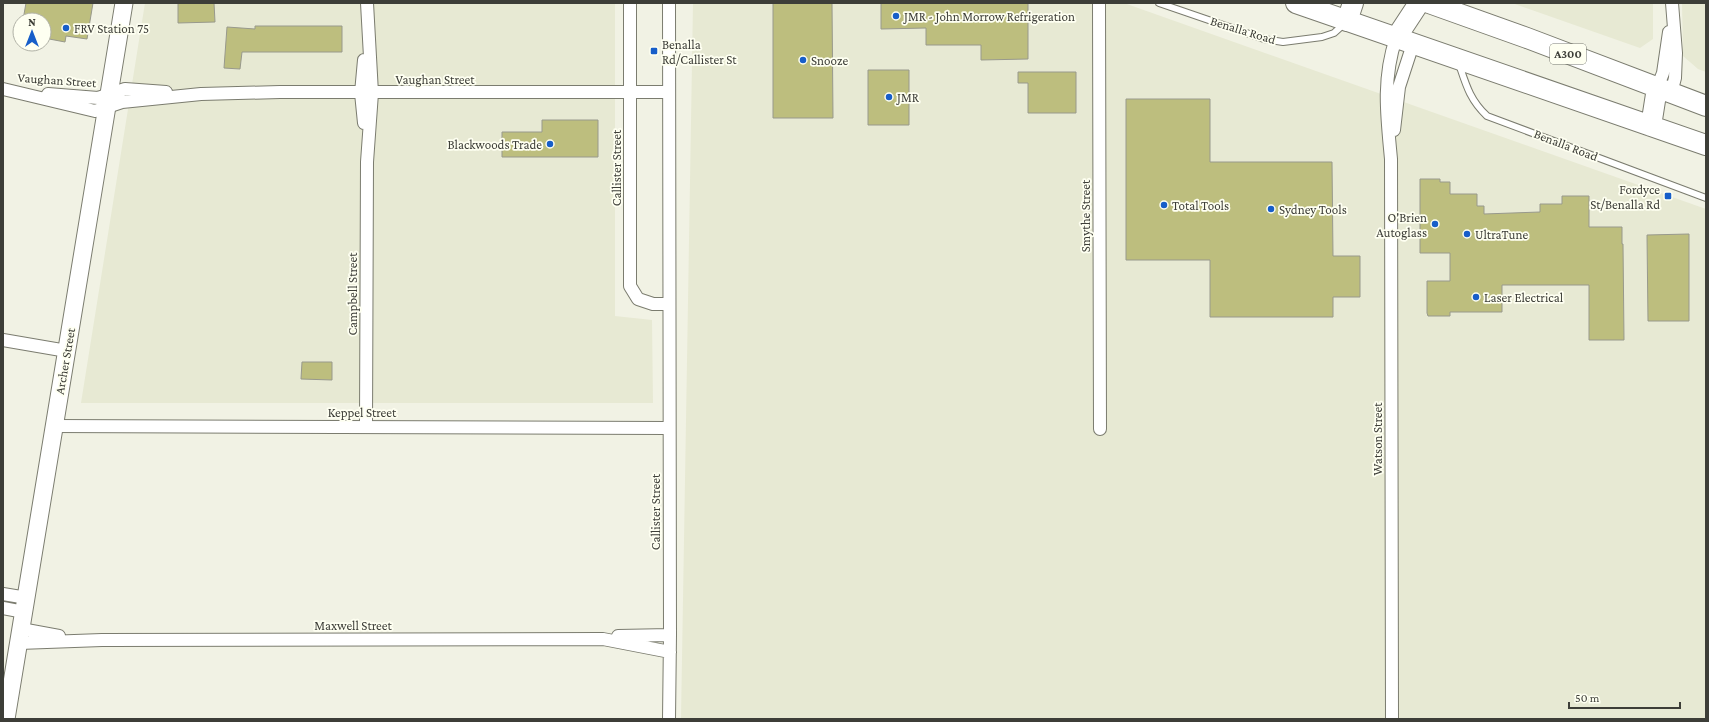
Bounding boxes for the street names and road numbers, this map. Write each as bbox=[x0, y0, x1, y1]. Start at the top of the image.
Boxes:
street label: Benalla Road bbox=[1209, 13, 1278, 47]
road number: A300 bbox=[1550, 44, 1586, 64]
street label: Vaughan Street bbox=[17, 70, 98, 90]
street label: Vaughan Street bbox=[396, 72, 475, 87]
street label: Benalla Road bbox=[1532, 126, 1600, 164]
street label: Callister Street bbox=[609, 129, 624, 206]
street label: Smythe Street bbox=[1078, 179, 1093, 252]
street label: Campbell Street bbox=[345, 252, 360, 336]
street label: Archer Street bbox=[52, 326, 78, 395]
street label: Watson Street bbox=[1370, 402, 1385, 475]
street label: Keppel Street bbox=[328, 405, 397, 420]
street label: Callister Street bbox=[648, 473, 663, 550]
street label: Maxwell Street bbox=[314, 618, 393, 633]

